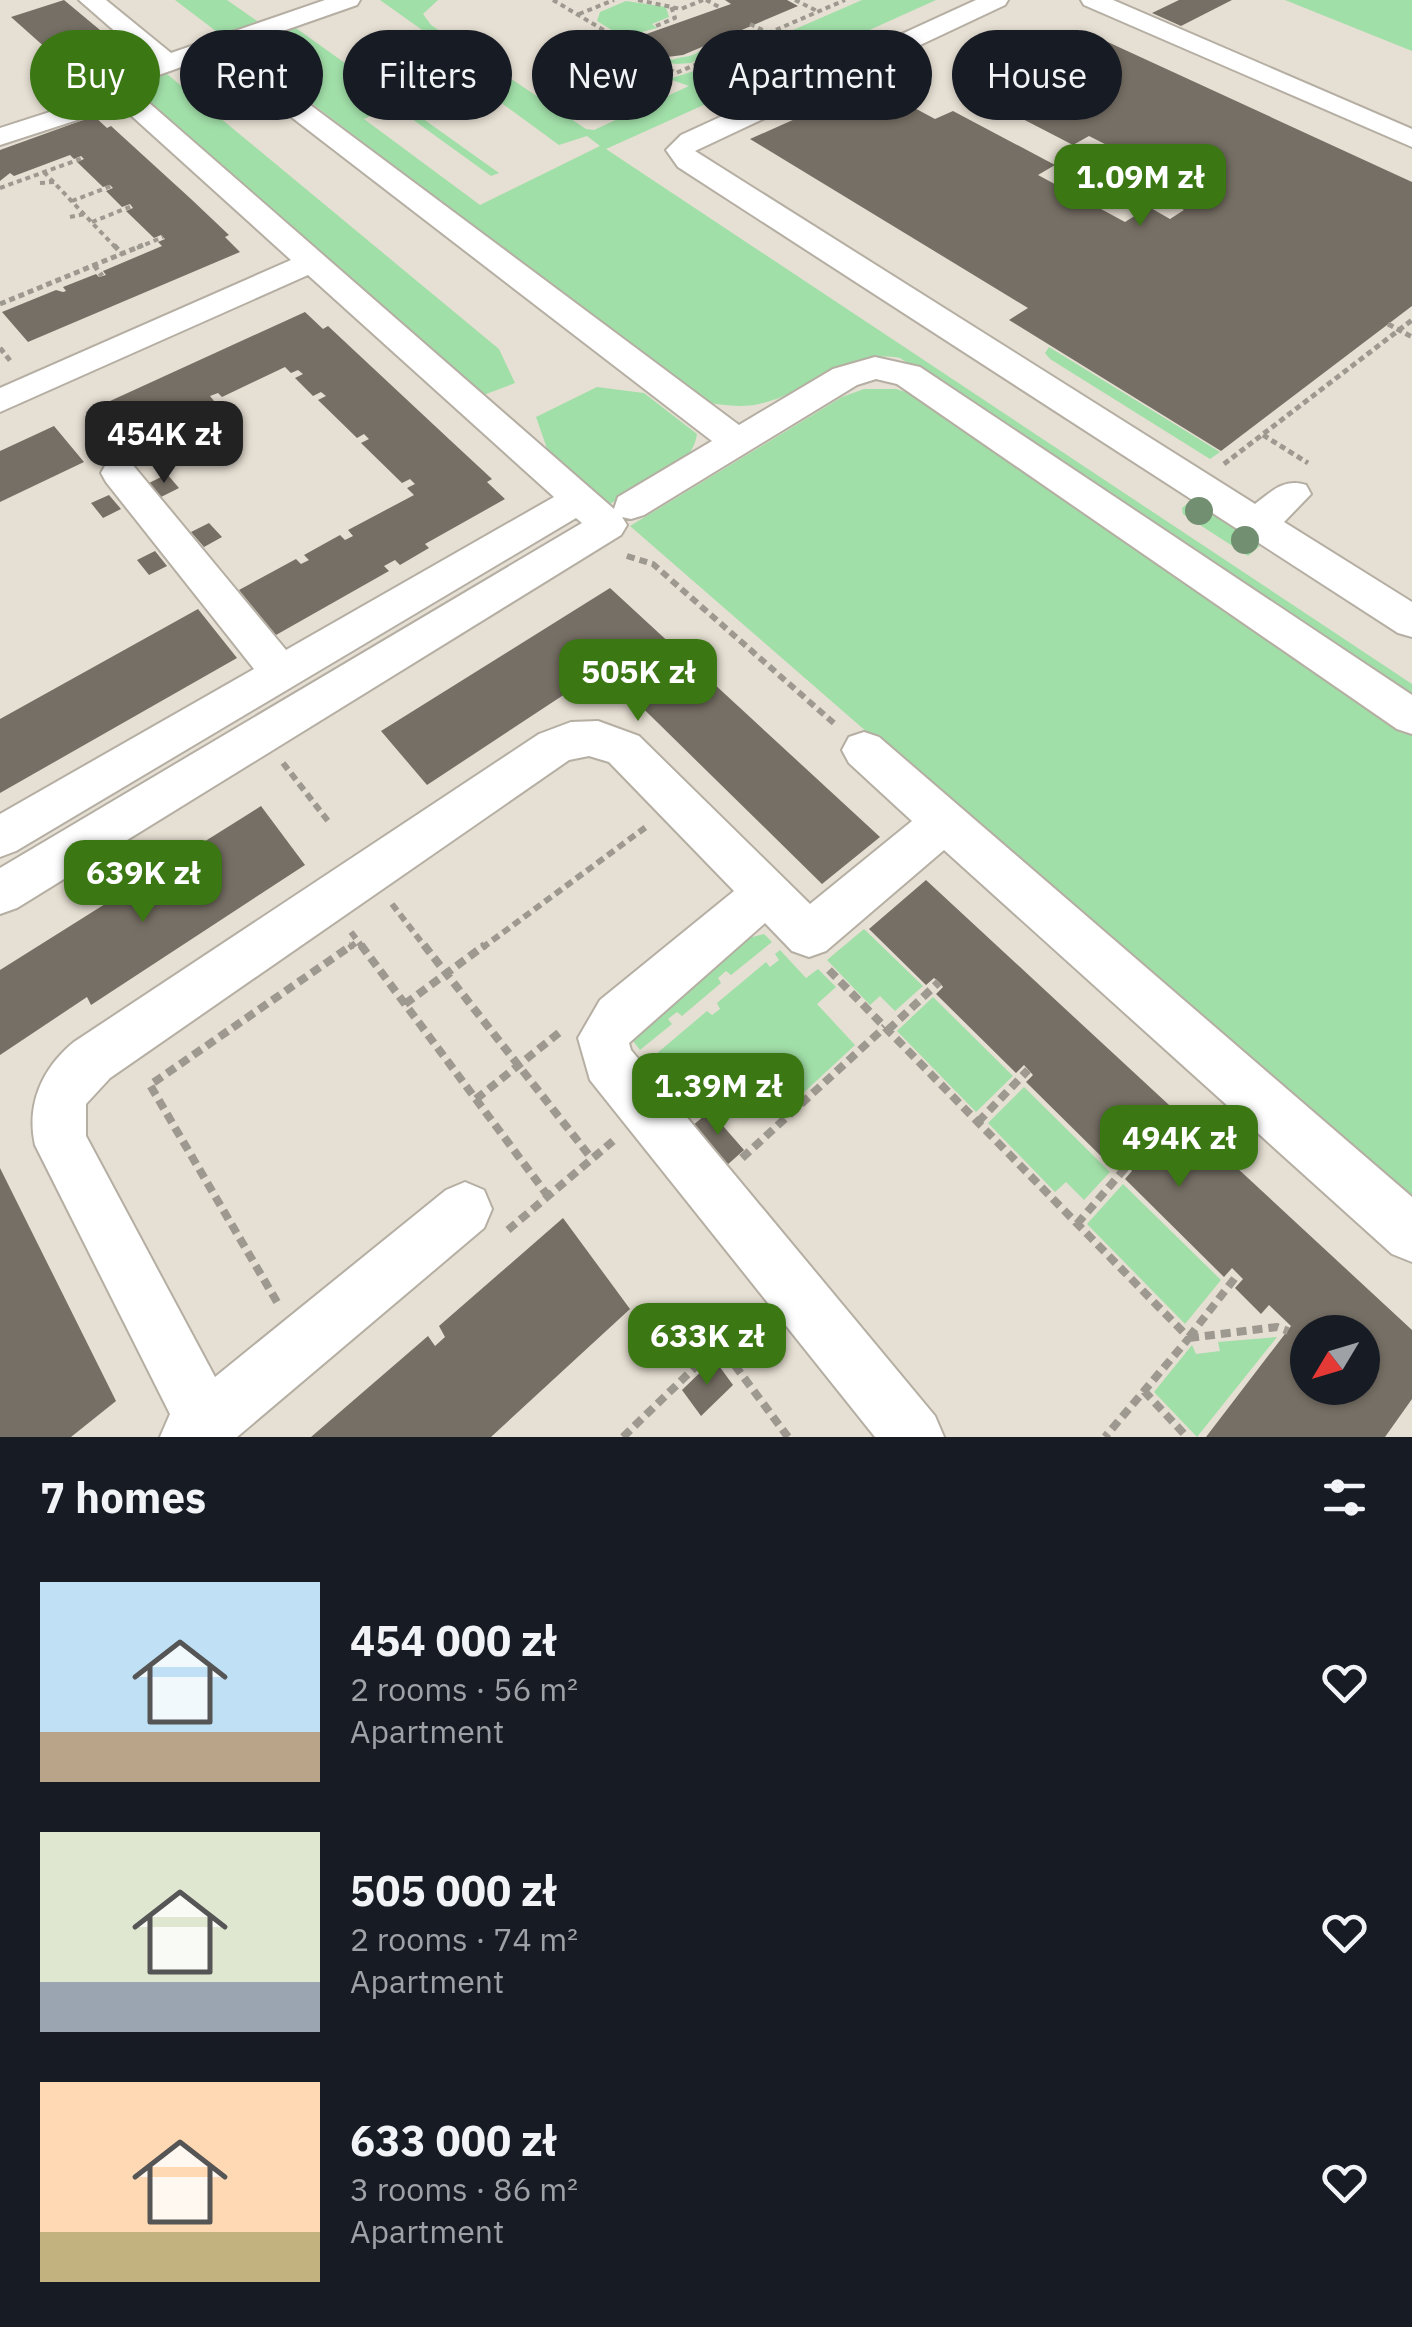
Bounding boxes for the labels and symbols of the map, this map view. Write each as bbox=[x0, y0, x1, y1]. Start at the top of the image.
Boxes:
pin: 1.09M zł bbox=[1037, 144, 1243, 229]
pin: 454K zł bbox=[72, 401, 256, 486]
pin: 505K zł bbox=[546, 639, 730, 724]
pin: 639K zł bbox=[51, 840, 235, 925]
pin: 1.39M zł bbox=[615, 1053, 821, 1138]
pin: 494K zł bbox=[1087, 1105, 1271, 1190]
pin: 633K zł bbox=[615, 1303, 799, 1388]
north arrow bbox=[1290, 1315, 1380, 1405]

